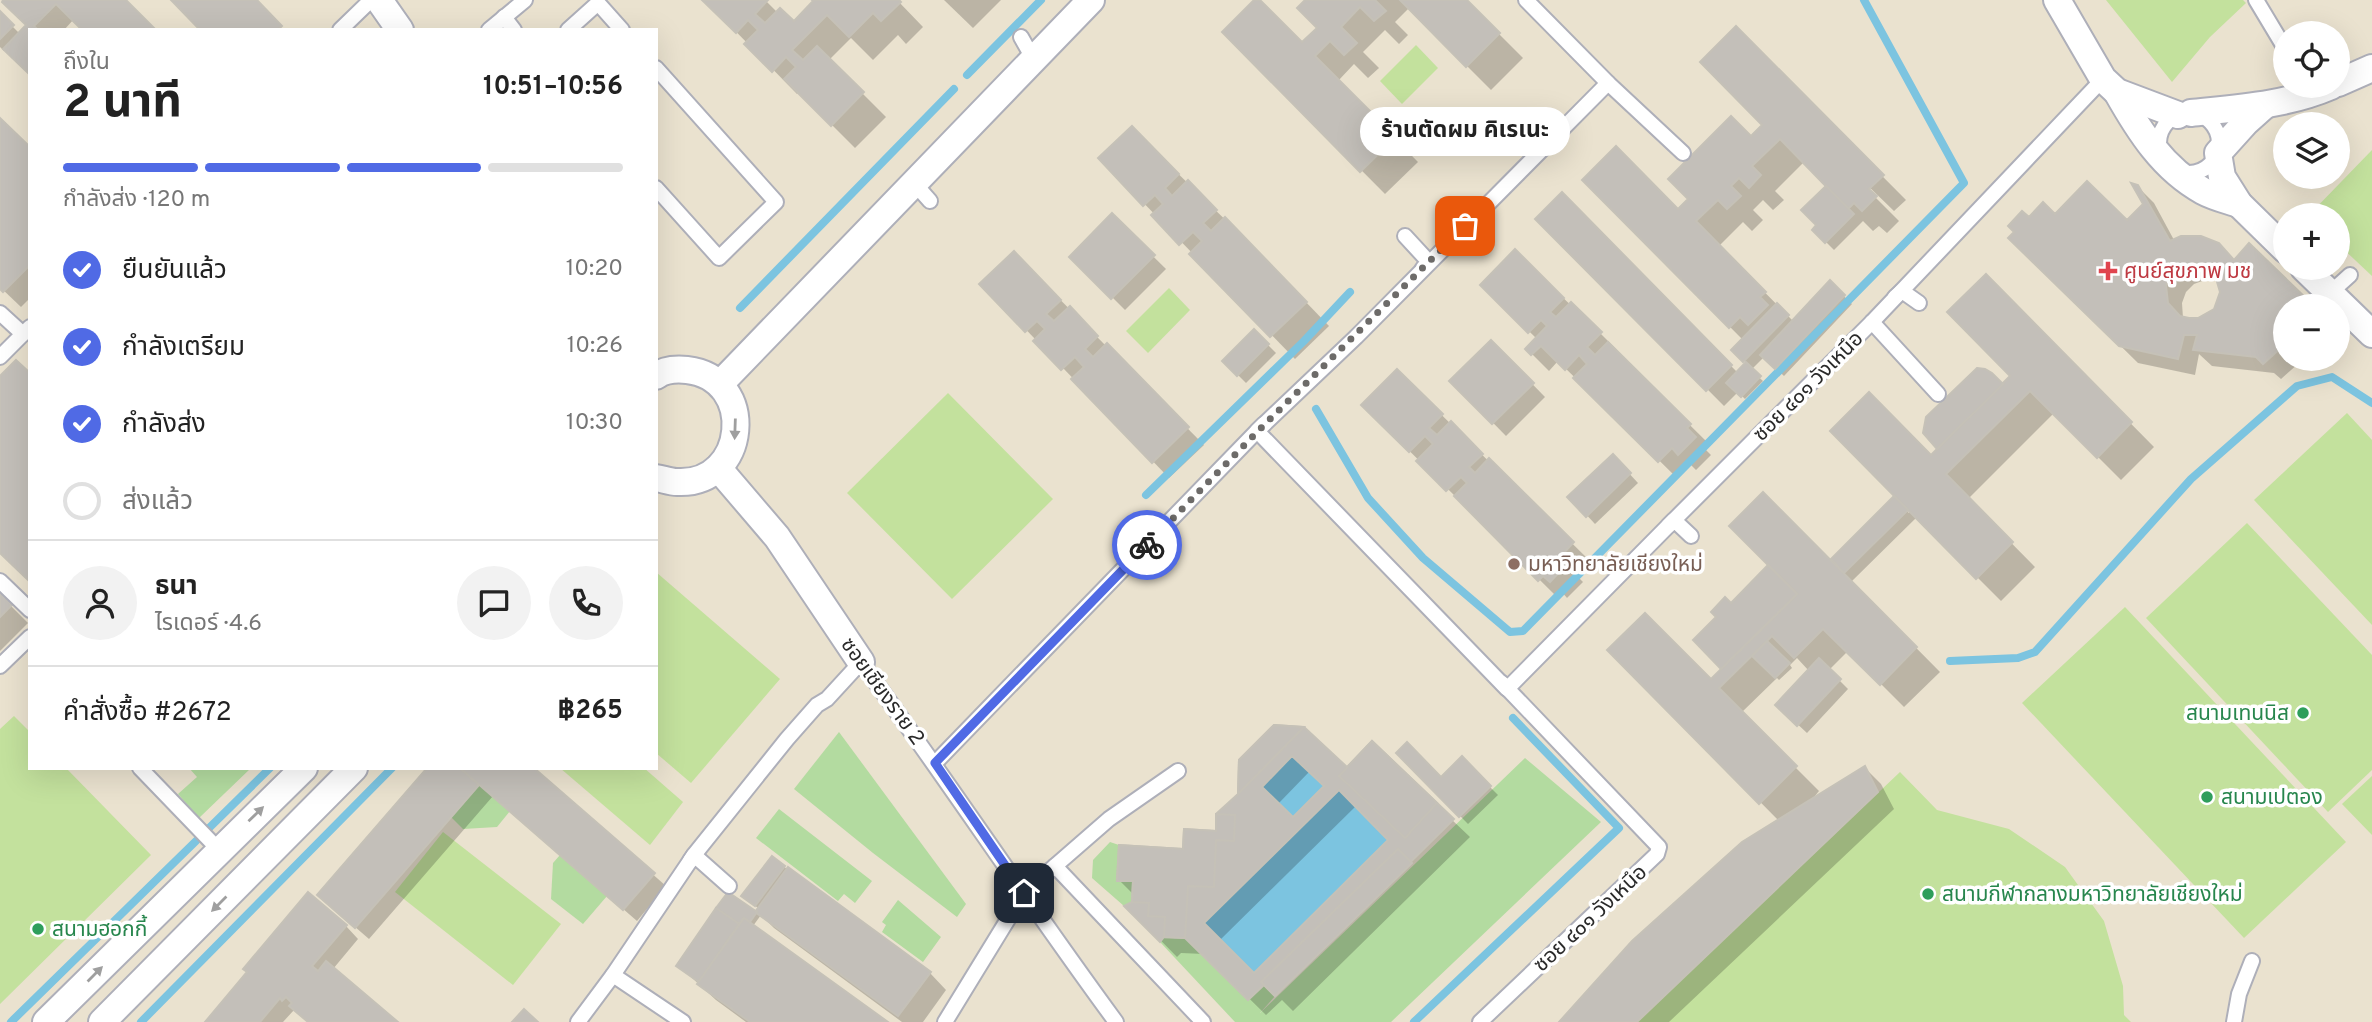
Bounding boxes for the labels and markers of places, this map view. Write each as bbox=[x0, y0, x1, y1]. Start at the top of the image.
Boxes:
callout: ร้านตัดผม คิเรเนะ bbox=[1360, 107, 1570, 156]
pin bbox=[1435, 196, 1495, 256]
place label: ศูนย์สุขภาพ มช bbox=[2124, 259, 2251, 286]
marker: ศูนย์สุขภาพ มช bbox=[2098, 261, 2118, 281]
place label: มหาวิทยาลัยเชียงใหม่ bbox=[1528, 552, 1703, 579]
marker: มหาวิทยาลัยเชียงใหม่ bbox=[1506, 556, 1522, 572]
place label: สนามเทนนิส bbox=[2186, 701, 2289, 728]
marker: สนามเทนนิส bbox=[2295, 705, 2311, 721]
place label: สนามเปตอง bbox=[2221, 785, 2323, 812]
marker: สนามเปตอง bbox=[2199, 789, 2215, 805]
pin bbox=[994, 863, 1054, 923]
place label: สนามกีฬากลางมหาวิทยาลัยเชียงใหม่ bbox=[1942, 882, 2243, 909]
marker: สนามกีฬากลางมหาวิทยาลัยเชียงใหม่ bbox=[1920, 886, 1936, 902]
place label: สนามฮอกกี้ bbox=[52, 914, 147, 944]
marker: สนามฮอกกี้ bbox=[30, 921, 46, 937]

